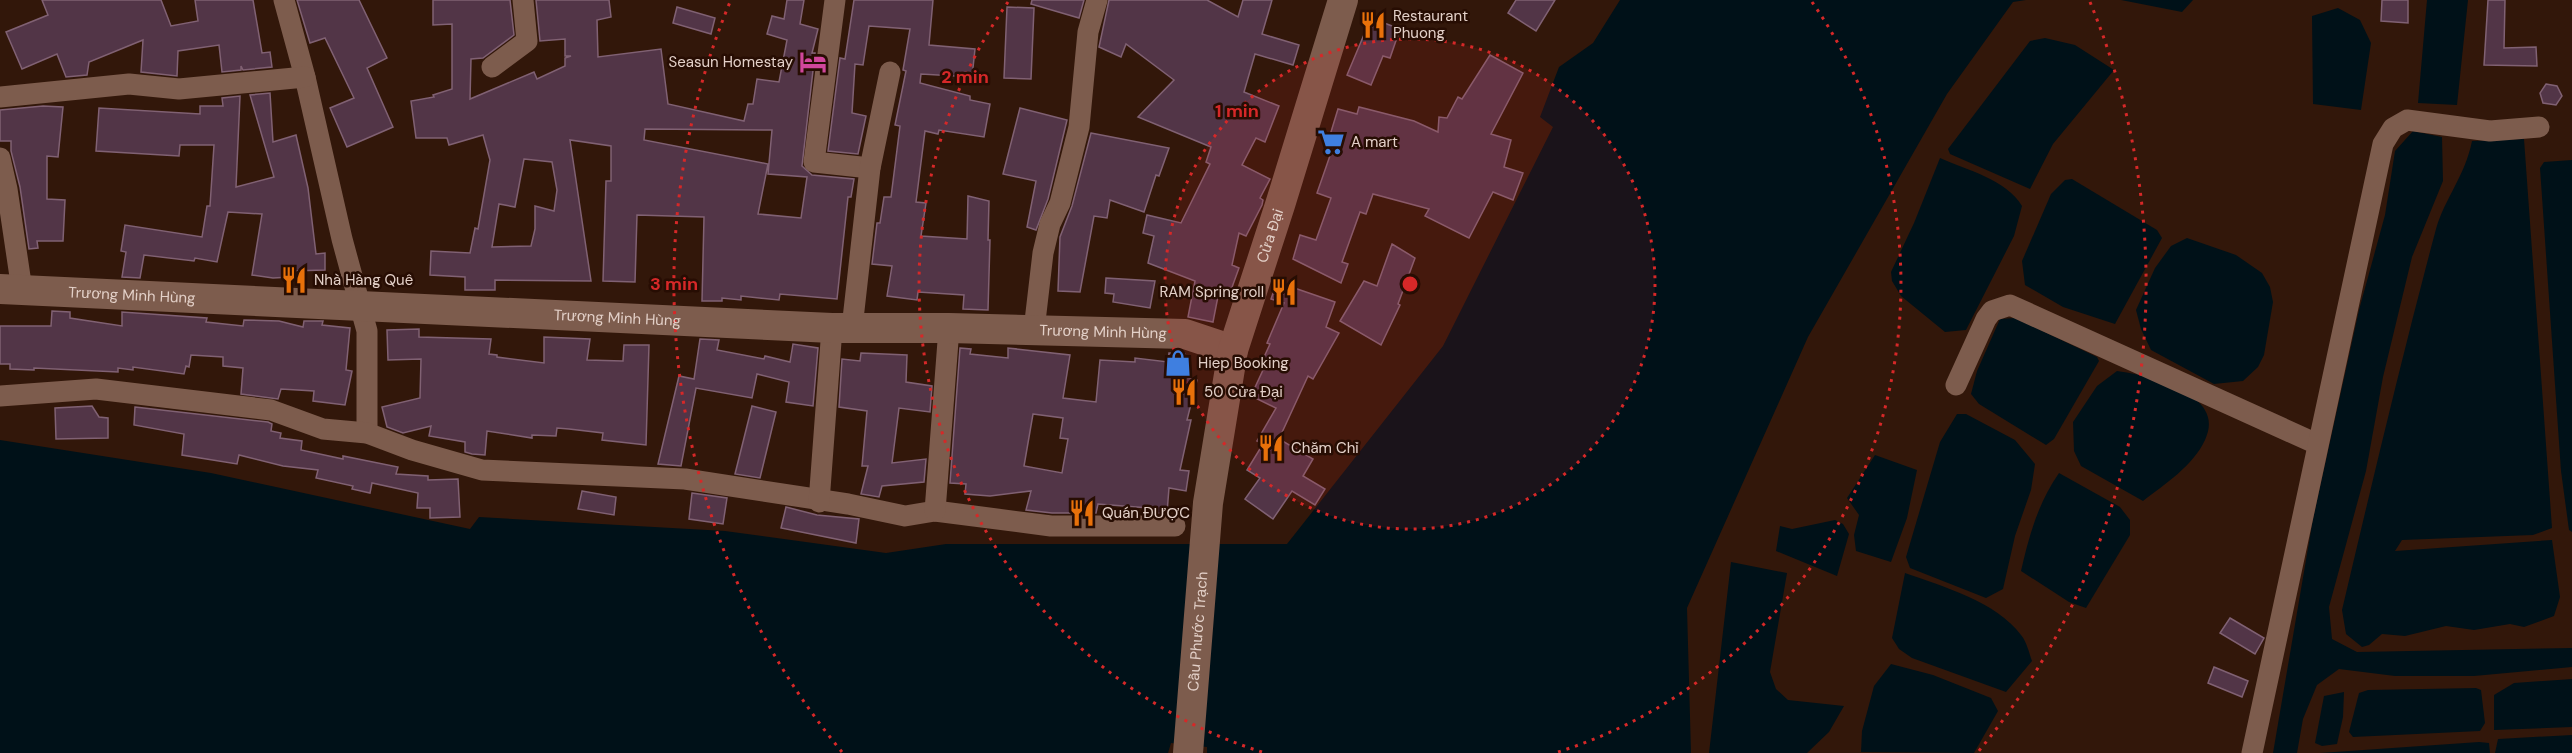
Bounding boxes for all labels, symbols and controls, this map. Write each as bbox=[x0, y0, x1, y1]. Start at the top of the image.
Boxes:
place label: Restaurant Phuong bbox=[1393, 6, 1468, 43]
restaurant icon: Restaurant Phuong bbox=[1358, 10, 1388, 40]
hotel icon: Seasun Homestay bbox=[798, 47, 828, 77]
place label: Seasun Homestay bbox=[669, 52, 794, 72]
text: 2 min bbox=[941, 65, 989, 89]
text: 1 min bbox=[1215, 99, 1259, 123]
supermarket icon: A mart bbox=[1316, 127, 1346, 157]
place label: A mart bbox=[1351, 132, 1398, 152]
street label: Cửa Đại bbox=[1252, 206, 1288, 265]
restaurant icon: Nhà Hàng Quê bbox=[279, 265, 309, 295]
place label: Nhà Hàng Quê bbox=[314, 270, 413, 290]
text: 3 min bbox=[650, 272, 698, 296]
centre of rings bbox=[1400, 274, 1420, 294]
restaurant icon: RAM Spring roll bbox=[1269, 277, 1299, 307]
street label: Trương Minh Hùng bbox=[68, 282, 196, 308]
place label: RAM Spring roll bbox=[1159, 282, 1264, 302]
street label: Trương Minh Hùng bbox=[553, 305, 681, 331]
street label: Trương Minh Hùng bbox=[1039, 320, 1167, 344]
shop icon: Hiep Booking bbox=[1163, 348, 1193, 378]
place label: Hiep Booking bbox=[1198, 353, 1289, 373]
restaurant icon: 50 Cửa Đại bbox=[1169, 377, 1199, 407]
place label: 50 Cửa Đại bbox=[1204, 382, 1283, 402]
restaurant icon: Chăm Chỉ bbox=[1256, 433, 1286, 463]
place label: Chăm Chỉ bbox=[1291, 438, 1359, 458]
restaurant icon: Quán ĐƯỢC bbox=[1067, 498, 1097, 528]
place label: Quán ĐƯỢC bbox=[1102, 503, 1190, 523]
street label: Cầu Phước Trạch bbox=[1183, 571, 1212, 692]

